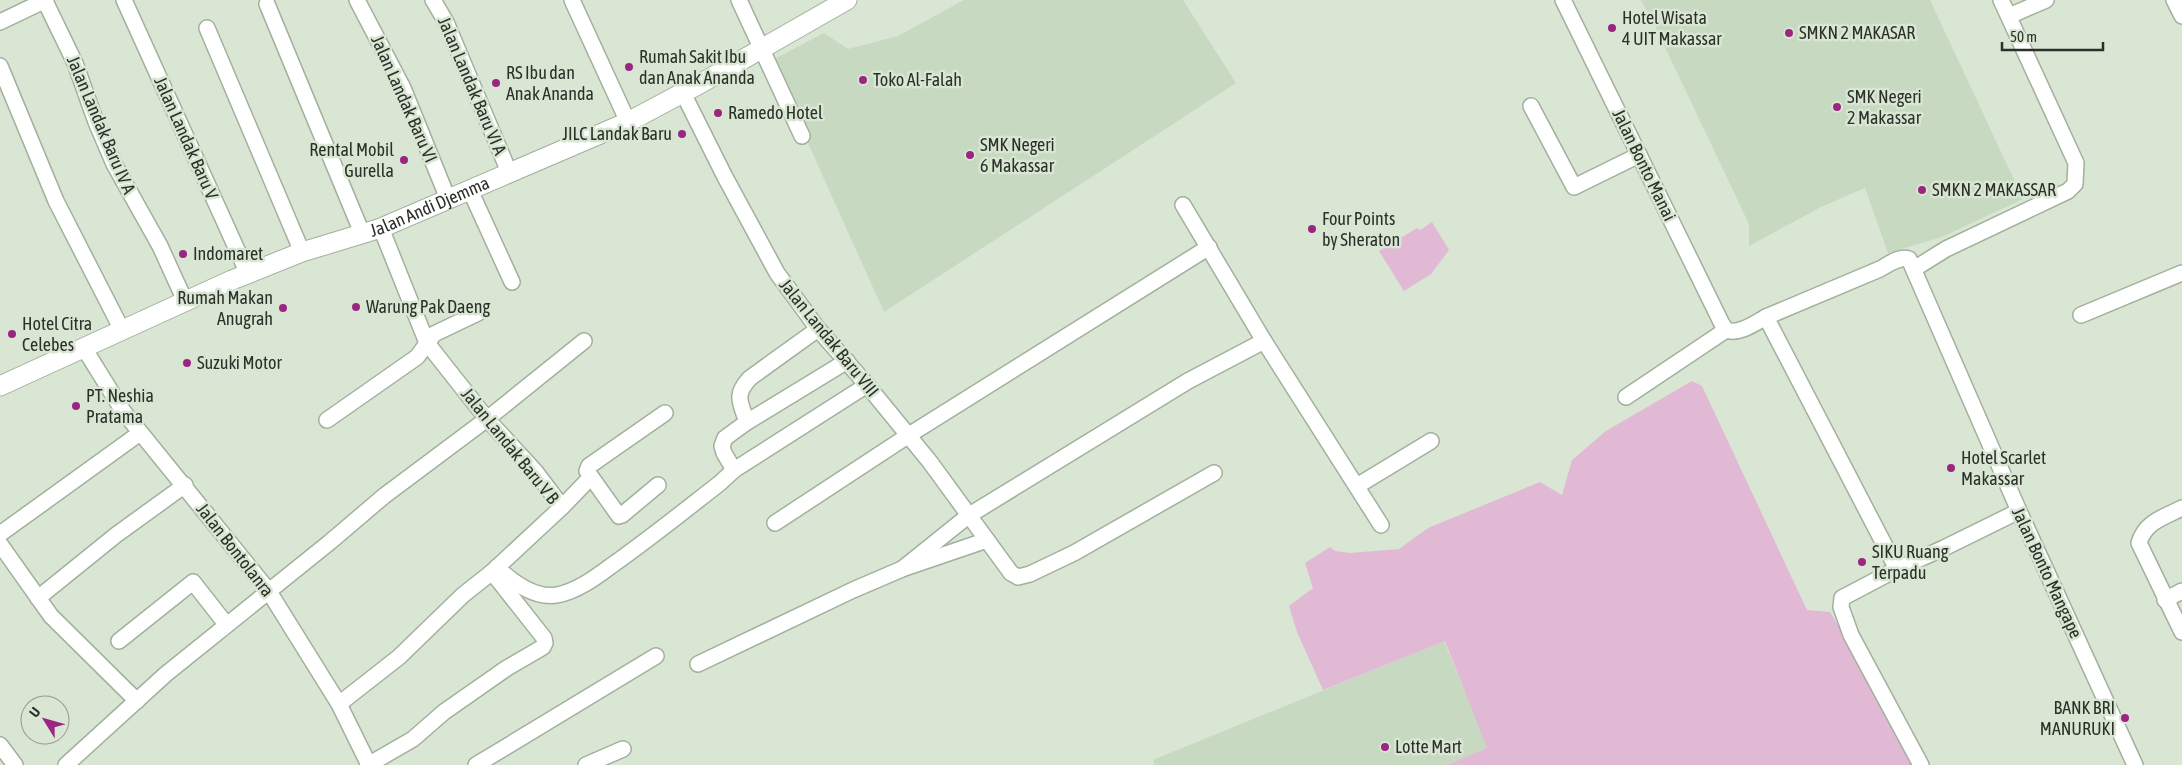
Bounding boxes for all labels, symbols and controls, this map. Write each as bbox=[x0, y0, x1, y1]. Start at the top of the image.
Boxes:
place label: Hotel Wisata 4 UIT Makassar bbox=[1622, 7, 1722, 49]
street label: Jalan Landak Baru VI A bbox=[434, 14, 511, 158]
scale bar bbox=[2002, 20, 2103, 52]
marker: Hotel Wisata 4 UIT Makassar bbox=[1606, 22, 1618, 34]
place label: SMKN 2 MAKASAR bbox=[1799, 22, 1915, 43]
marker: SMKN 2 MAKASAR bbox=[1783, 27, 1795, 39]
text: 50 m bbox=[2010, 28, 2037, 45]
street label: Jalan Landak Baru VI bbox=[367, 32, 442, 165]
place label: Rumah Sakit Ibu dan Anak Ananda bbox=[639, 46, 755, 88]
street label: Jalan Landak Baru IV A bbox=[63, 53, 140, 197]
marker: Rumah Sakit Ibu dan Anak Ananda bbox=[623, 61, 635, 73]
place label: RS Ibu dan Anak Ananda bbox=[506, 62, 594, 104]
place label: Toko Al-Falah bbox=[873, 69, 962, 90]
street label: Jalan Landak Baru V bbox=[150, 73, 223, 203]
marker: Toko Al-Falah bbox=[857, 74, 869, 86]
marker: RS Ibu dan Anak Ananda bbox=[490, 77, 502, 89]
place label: SMK Negeri 2 Makassar bbox=[1847, 86, 1922, 128]
marker: SMK Negeri 2 Makassar bbox=[1831, 101, 1843, 113]
place label: Ramedo Hotel bbox=[728, 102, 823, 123]
street label: Jalan Bonto Manai bbox=[1608, 105, 1681, 224]
marker: Ramedo Hotel bbox=[712, 107, 724, 119]
place label: JILC Landak Baru bbox=[562, 123, 672, 144]
marker: JILC Landak Baru bbox=[676, 128, 688, 140]
place label: SMK Negeri 6 Makassar bbox=[980, 134, 1055, 176]
place label: Rental Mobil Gurella bbox=[309, 139, 394, 181]
marker: SMK Negeri 6 Makassar bbox=[964, 149, 976, 161]
marker: Rental Mobil Gurella bbox=[398, 154, 410, 166]
street label: Jalan Andi Djemma bbox=[367, 172, 492, 241]
place label: SMKN 2 MAKASSAR bbox=[1932, 179, 2056, 200]
marker: SMKN 2 MAKASSAR bbox=[1916, 184, 1928, 196]
place label: Four Points by Sheraton bbox=[1322, 208, 1400, 250]
marker: Four Points by Sheraton bbox=[1306, 223, 1318, 235]
place label: Indomaret bbox=[193, 243, 263, 264]
marker: Indomaret bbox=[177, 248, 189, 260]
street label: Jalan Landak Baru VIII bbox=[775, 274, 883, 401]
place label: Rumah Makan Anugrah bbox=[177, 287, 273, 329]
place label: Warung Pak Daeng bbox=[366, 296, 490, 317]
marker: Warung Pak Daeng bbox=[350, 301, 362, 313]
marker: Rumah Makan Anugrah bbox=[277, 302, 289, 314]
place label: Hotel Citra Celebes bbox=[22, 313, 92, 355]
marker: Hotel Citra Celebes bbox=[6, 328, 18, 340]
place label: Suzuki Motor bbox=[197, 352, 282, 373]
marker: Suzuki Motor bbox=[181, 357, 193, 369]
street label: Jalan Landak Baru V B bbox=[457, 384, 564, 508]
place label: PT. Neshia Pratama bbox=[86, 385, 154, 427]
marker: PT. Neshia Pratama bbox=[70, 400, 82, 412]
place label: Hotel Scarlet Makassar bbox=[1961, 447, 2046, 489]
marker: Hotel Scarlet Makassar bbox=[1945, 462, 1957, 474]
street label: Jalan Bontolanra bbox=[192, 499, 278, 601]
street label: Jalan Bonto Mangape bbox=[2008, 504, 2087, 641]
place label: SIKU Ruang Terpadu bbox=[1872, 541, 1949, 583]
marker: SIKU Ruang Terpadu bbox=[1856, 556, 1868, 568]
north arrow bbox=[20, 695, 70, 745]
place label: BANK BRI MANURUKI bbox=[2040, 697, 2115, 739]
text: U bbox=[26, 704, 43, 720]
marker: BANK BRI MANURUKI bbox=[2119, 712, 2131, 724]
place label: Lotte Mart bbox=[1395, 736, 1462, 757]
marker: Lotte Mart bbox=[1379, 741, 1391, 753]

